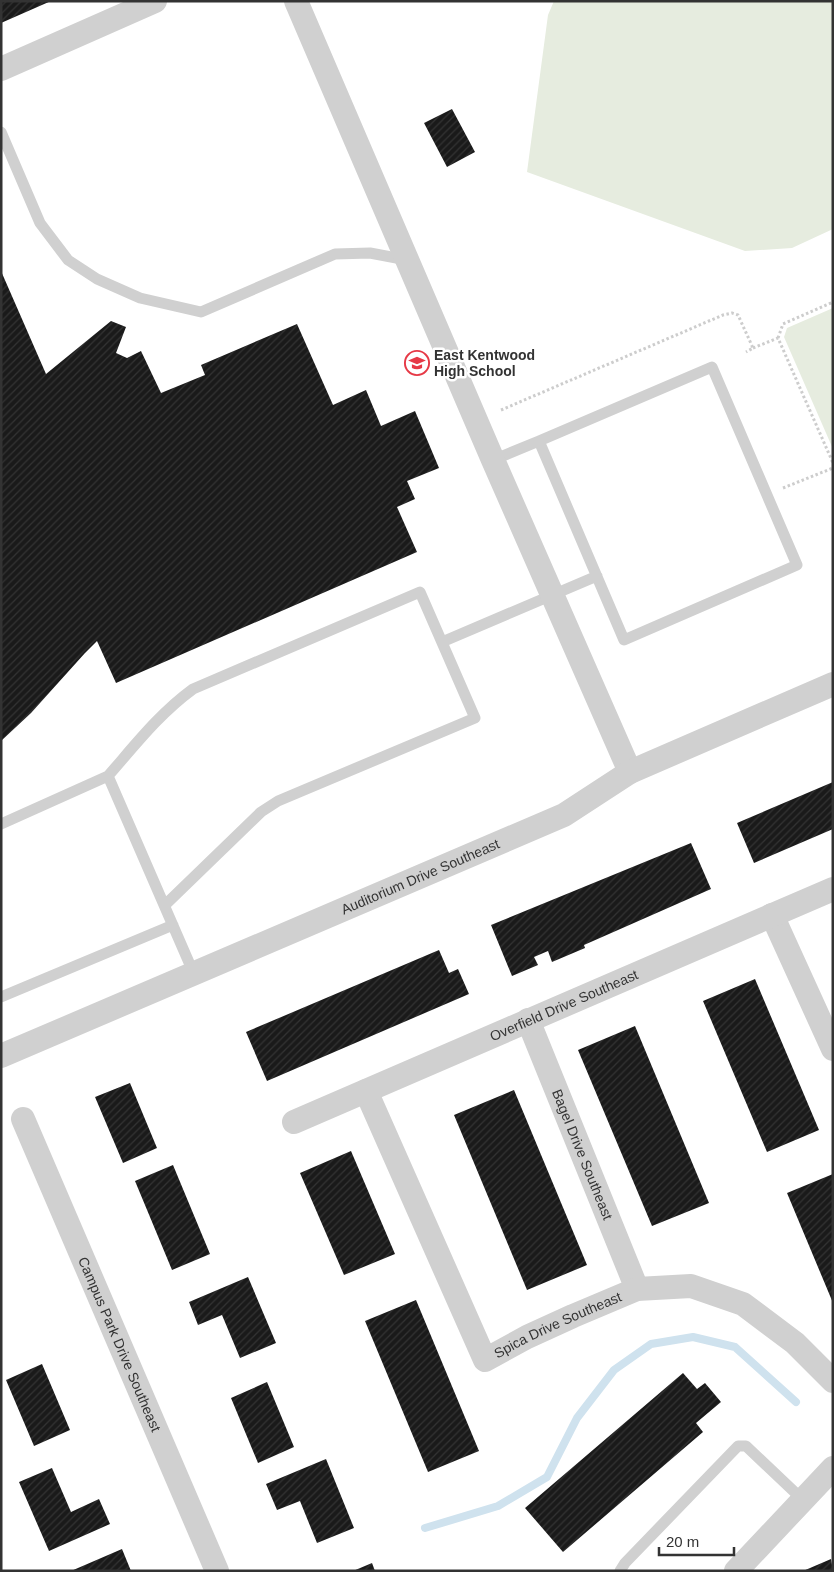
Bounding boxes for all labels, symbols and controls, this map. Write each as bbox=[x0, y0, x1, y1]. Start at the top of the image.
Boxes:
place label: East Kentwood High School bbox=[434, 347, 535, 379]
school or university icon: East Kentwood High School bbox=[404, 350, 430, 376]
street label: Auditorium Drive Southeast bbox=[339, 836, 502, 917]
street label: Overfield Drive Southeast bbox=[487, 966, 640, 1044]
street label: Bagel Drive Southeast bbox=[549, 1087, 616, 1222]
street label: Campus Park Drive Southeast bbox=[75, 1254, 164, 1434]
street label: Spica Drive Southeast bbox=[491, 1288, 624, 1361]
scale bar bbox=[659, 1524, 734, 1556]
text: 20 m bbox=[666, 1533, 699, 1550]

